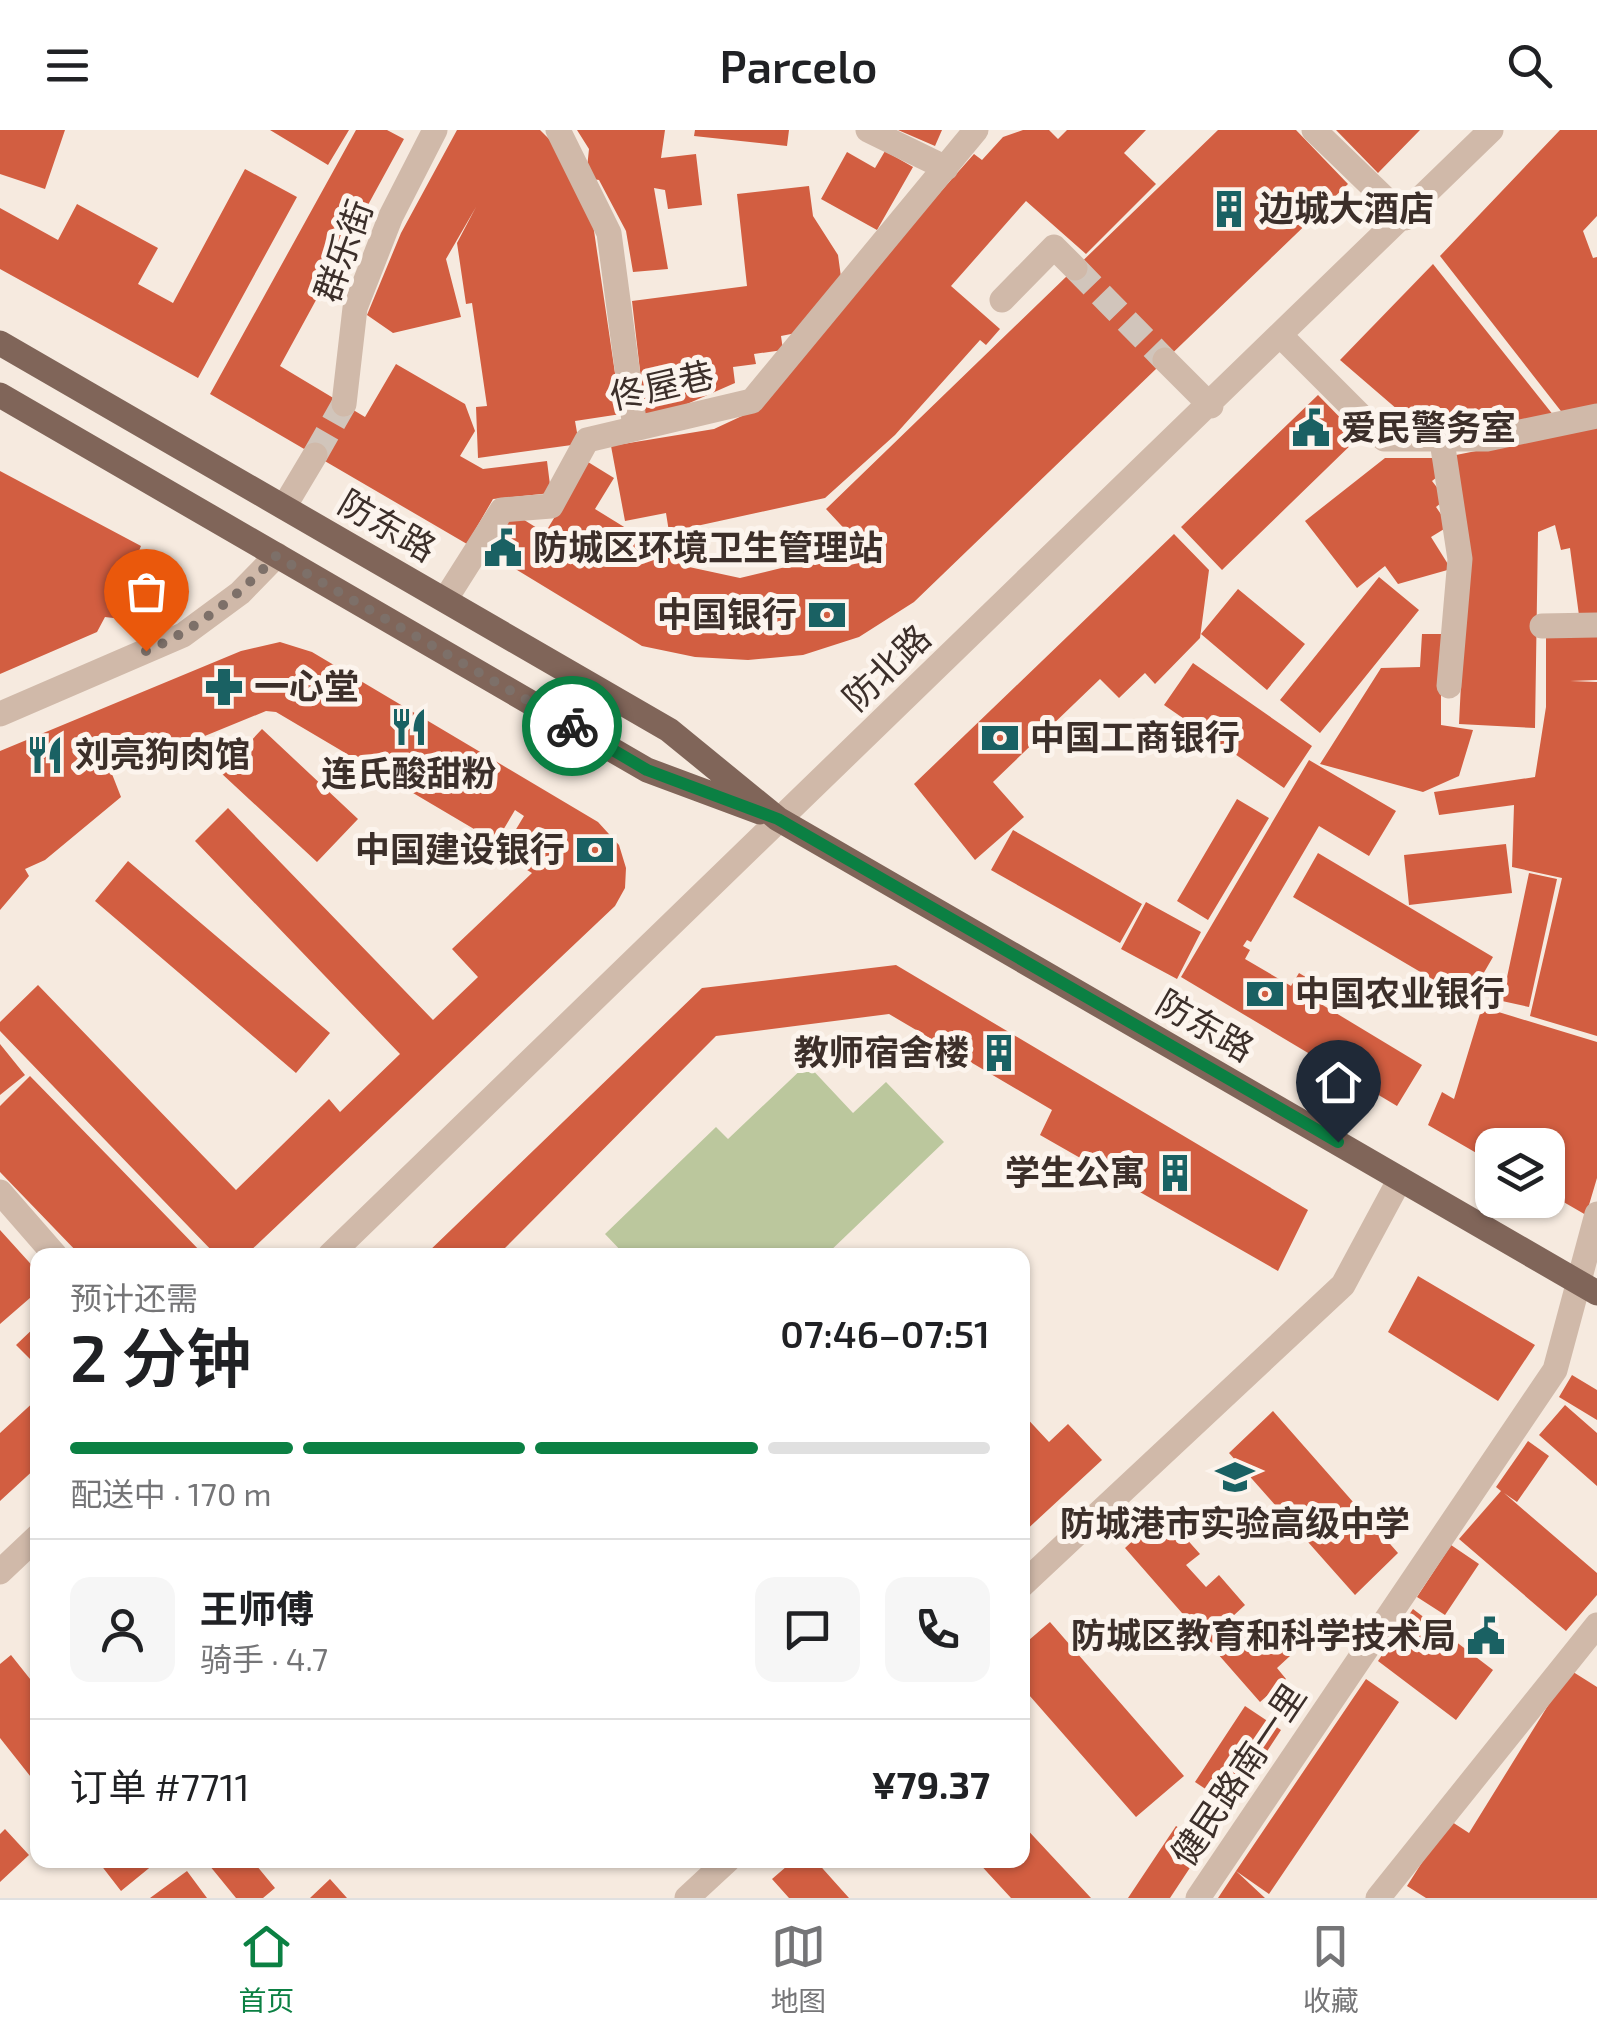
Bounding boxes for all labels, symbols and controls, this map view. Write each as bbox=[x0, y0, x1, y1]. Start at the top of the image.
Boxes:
icon: menu bbox=[40, 38, 95, 93]
text: Parcelo bbox=[720, 38, 877, 92]
icon: search bbox=[1502, 38, 1557, 93]
place label: 边城大酒店 bbox=[1259, 186, 1434, 228]
building icon: 边城大酒店 bbox=[1208, 188, 1250, 230]
street label: 群乐街 bbox=[304, 194, 380, 307]
street label: 佟屋巷 bbox=[606, 352, 717, 416]
place label: 爱民警务室 bbox=[1341, 405, 1516, 447]
public building icon: 爱民警务室 bbox=[1290, 407, 1332, 449]
street label: 防东路 bbox=[332, 480, 444, 569]
place label: 防城区环境卫生管理站 bbox=[533, 525, 883, 567]
public building icon: 防城区环境卫生管理站 bbox=[482, 527, 524, 569]
pin bbox=[104, 549, 189, 652]
icon: bag bbox=[119, 564, 174, 619]
place label: 中国银行 bbox=[657, 592, 797, 634]
bank icon: 中国银行 bbox=[806, 594, 848, 636]
street label: 防北路 bbox=[833, 615, 938, 718]
place label: 一心堂 bbox=[254, 664, 359, 706]
pharmacy icon: 一心堂 bbox=[203, 666, 245, 708]
courier bbox=[522, 676, 622, 776]
icon: bike bbox=[545, 699, 600, 754]
restaurant icon: 连氏酸甜粉 bbox=[388, 706, 430, 748]
place label: 中国工商银行 bbox=[1030, 715, 1240, 757]
bank icon: 中国工商银行 bbox=[979, 717, 1021, 759]
place label: 刘亮狗肉馆 bbox=[75, 732, 250, 774]
restaurant icon: 刘亮狗肉馆 bbox=[24, 734, 66, 776]
place label: 连氏酸甜粉 bbox=[321, 751, 497, 793]
place label: 中国建设银行 bbox=[355, 827, 565, 869]
bank icon: 中国建设银行 bbox=[574, 829, 616, 871]
place label: 中国农业银行 bbox=[1295, 971, 1505, 1013]
bank icon: 中国农业银行 bbox=[1244, 973, 1286, 1015]
street label: 防东路 bbox=[1150, 980, 1262, 1069]
place label: 教师宿舍楼 bbox=[794, 1030, 969, 1072]
building icon: 教师宿舍楼 bbox=[978, 1032, 1020, 1074]
pin bbox=[1296, 1040, 1381, 1143]
icon: home bbox=[1311, 1055, 1366, 1110]
map controls bbox=[1475, 1128, 1565, 1218]
button: layers bbox=[1475, 1128, 1565, 1218]
place label: 学生公寓 bbox=[1005, 1150, 1145, 1192]
building icon: 学生公寓 bbox=[1154, 1152, 1196, 1194]
text: 预计还需 bbox=[70, 1278, 198, 1316]
text: 07:46–07:51 bbox=[780, 1310, 990, 1356]
text: 2 分钟 bbox=[70, 1317, 251, 1395]
school or university icon: 防城港市实验高级中学 bbox=[1214, 1456, 1256, 1498]
text: 配送中 · 170 m bbox=[70, 1474, 271, 1512]
place label: 防城港市实验高级中学 bbox=[1060, 1501, 1410, 1543]
button: person bbox=[70, 1577, 175, 1682]
button: chat bbox=[755, 1577, 860, 1682]
button: phone bbox=[885, 1577, 990, 1682]
text: 王师傅 bbox=[200, 1585, 314, 1631]
place label: 防城区教育和科学技术局 bbox=[1071, 1613, 1456, 1655]
public building icon: 防城区教育和科学技术局 bbox=[1465, 1615, 1507, 1657]
text: 骑手 · 4.7 bbox=[200, 1639, 328, 1677]
street label: 健民路南一里 bbox=[1161, 1675, 1313, 1873]
text: ¥79.37 bbox=[871, 1761, 990, 1807]
text: 订单 #7711 bbox=[70, 1763, 250, 1809]
tab: 首页 bbox=[238, 1919, 294, 2019]
tab: 地图 bbox=[770, 1919, 827, 2019]
tab: 收藏 bbox=[1303, 1919, 1359, 2019]

